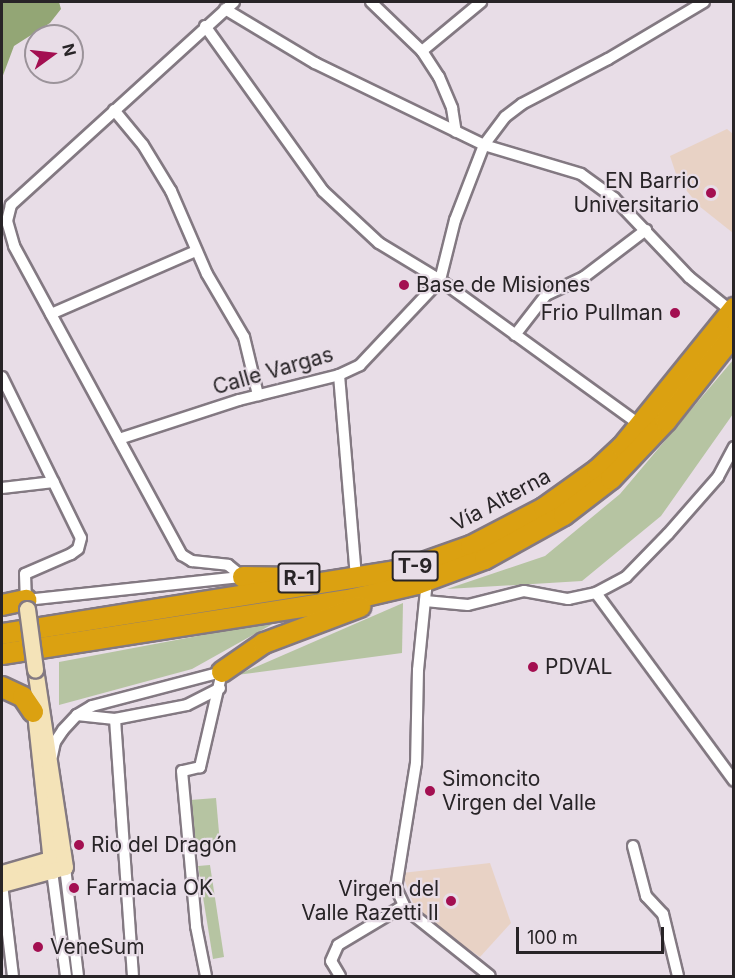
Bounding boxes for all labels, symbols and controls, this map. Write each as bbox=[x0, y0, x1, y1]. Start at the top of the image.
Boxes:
north arrow bbox=[24, 24, 84, 84]
text: N bbox=[58, 41, 81, 58]
place label: EN Barrio Universitario bbox=[573, 168, 699, 218]
marker: EN Barrio Universitario bbox=[704, 186, 718, 200]
place label: Base de Misiones bbox=[416, 272, 590, 298]
marker: Base de Misiones bbox=[397, 278, 411, 292]
place label: Frio Pullman bbox=[541, 300, 663, 326]
marker: Frio Pullman bbox=[668, 306, 682, 320]
street label: Calle Vargas bbox=[210, 342, 336, 400]
street label: Vía Alterna bbox=[447, 463, 555, 537]
road number: T-9 bbox=[391, 549, 439, 583]
road number: R-1 bbox=[276, 561, 322, 595]
place label: PDVAL bbox=[545, 654, 612, 680]
marker: PDVAL bbox=[526, 660, 540, 674]
place label: Simoncito Virgen del Valle bbox=[442, 766, 596, 816]
marker: Simoncito Virgen del Valle bbox=[423, 784, 437, 798]
place label: Rio del Dragón bbox=[91, 832, 237, 858]
marker: Rio del Dragón bbox=[72, 838, 86, 852]
place label: Farmacia OK bbox=[86, 875, 213, 901]
place label: Virgen del Valle Razetti II bbox=[301, 876, 439, 926]
marker: Farmacia OK bbox=[67, 881, 81, 895]
marker: Virgen del Valle Razetti II bbox=[444, 894, 458, 908]
scale bar bbox=[519, 915, 668, 953]
text: 100 m bbox=[527, 927, 578, 948]
place label: VeneSum bbox=[50, 934, 145, 960]
marker: VeneSum bbox=[31, 940, 45, 954]

